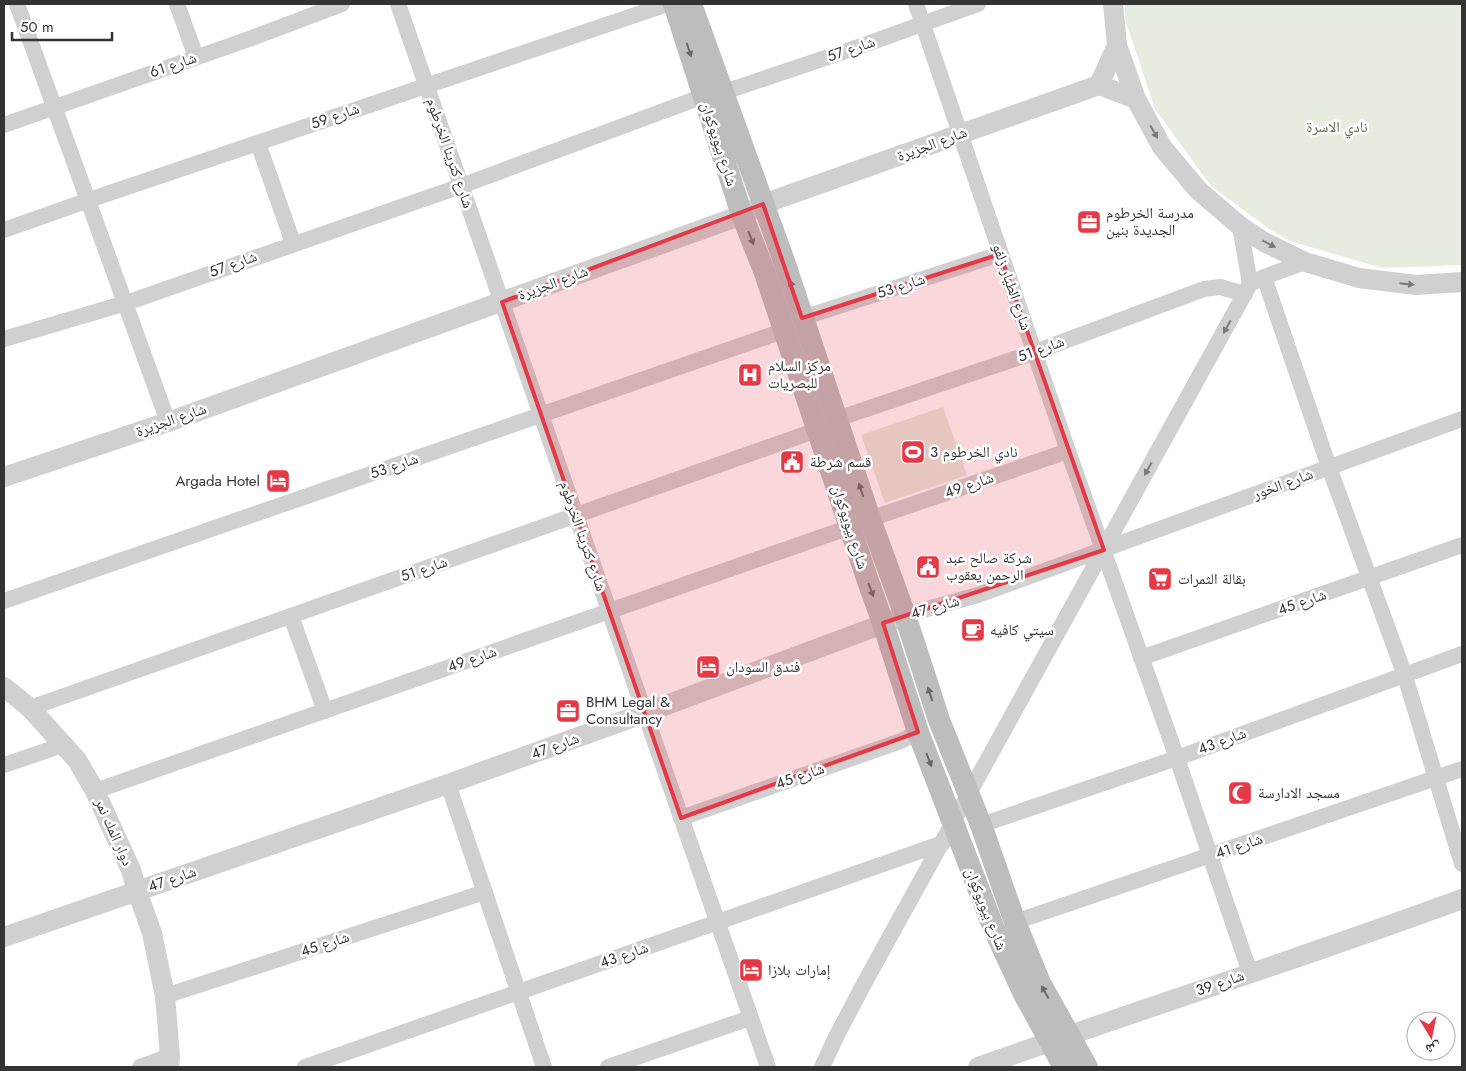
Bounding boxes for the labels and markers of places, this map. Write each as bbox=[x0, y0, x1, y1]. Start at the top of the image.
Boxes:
place label: مدرسة الخرطوم الجديدة بنين bbox=[1106, 202, 1194, 241]
office icon: مدرسة الخرطوم الجديدة بنين bbox=[1076, 209, 1102, 235]
place label: مركز السلام للبصريات bbox=[768, 355, 831, 394]
hospital icon: مركز السلام للبصريات bbox=[737, 362, 763, 388]
sports icon: نادي الخرطوم 3 bbox=[900, 439, 926, 465]
place label: نادي الخرطوم 3 bbox=[930, 441, 1018, 464]
public building icon: قسم شرطة bbox=[779, 449, 805, 475]
place label: قسم شرطة bbox=[810, 451, 871, 473]
hotel icon: Argada Hotel bbox=[265, 468, 291, 494]
place label: Argada Hotel bbox=[175, 470, 260, 492]
place label: شركة صالح عبد الرحمن يعقوب bbox=[946, 547, 1032, 586]
public building icon: شركة صالح عبد الرحمن يعقوب bbox=[915, 554, 941, 580]
supermarket icon: بقالة الثمرات bbox=[1147, 566, 1173, 592]
place label: بقالة الثمرات bbox=[1178, 568, 1246, 590]
cafe icon: سيتي كافيه bbox=[960, 617, 986, 643]
place label: سيتي كافيه bbox=[990, 619, 1054, 642]
hotel icon: فندق السودان bbox=[695, 654, 721, 680]
place label: فندق السودان bbox=[726, 656, 800, 678]
place label: BHM Legal & Consultancy bbox=[586, 691, 670, 730]
office icon: BHM Legal & Consultancy bbox=[555, 698, 581, 724]
mosque icon: مسجد الادارسة bbox=[1227, 780, 1253, 806]
place label: مسجد الادارسة bbox=[1258, 782, 1340, 804]
hotel icon: إمارات بلازا bbox=[738, 957, 764, 983]
place label: إمارات بلازا bbox=[768, 959, 831, 981]

